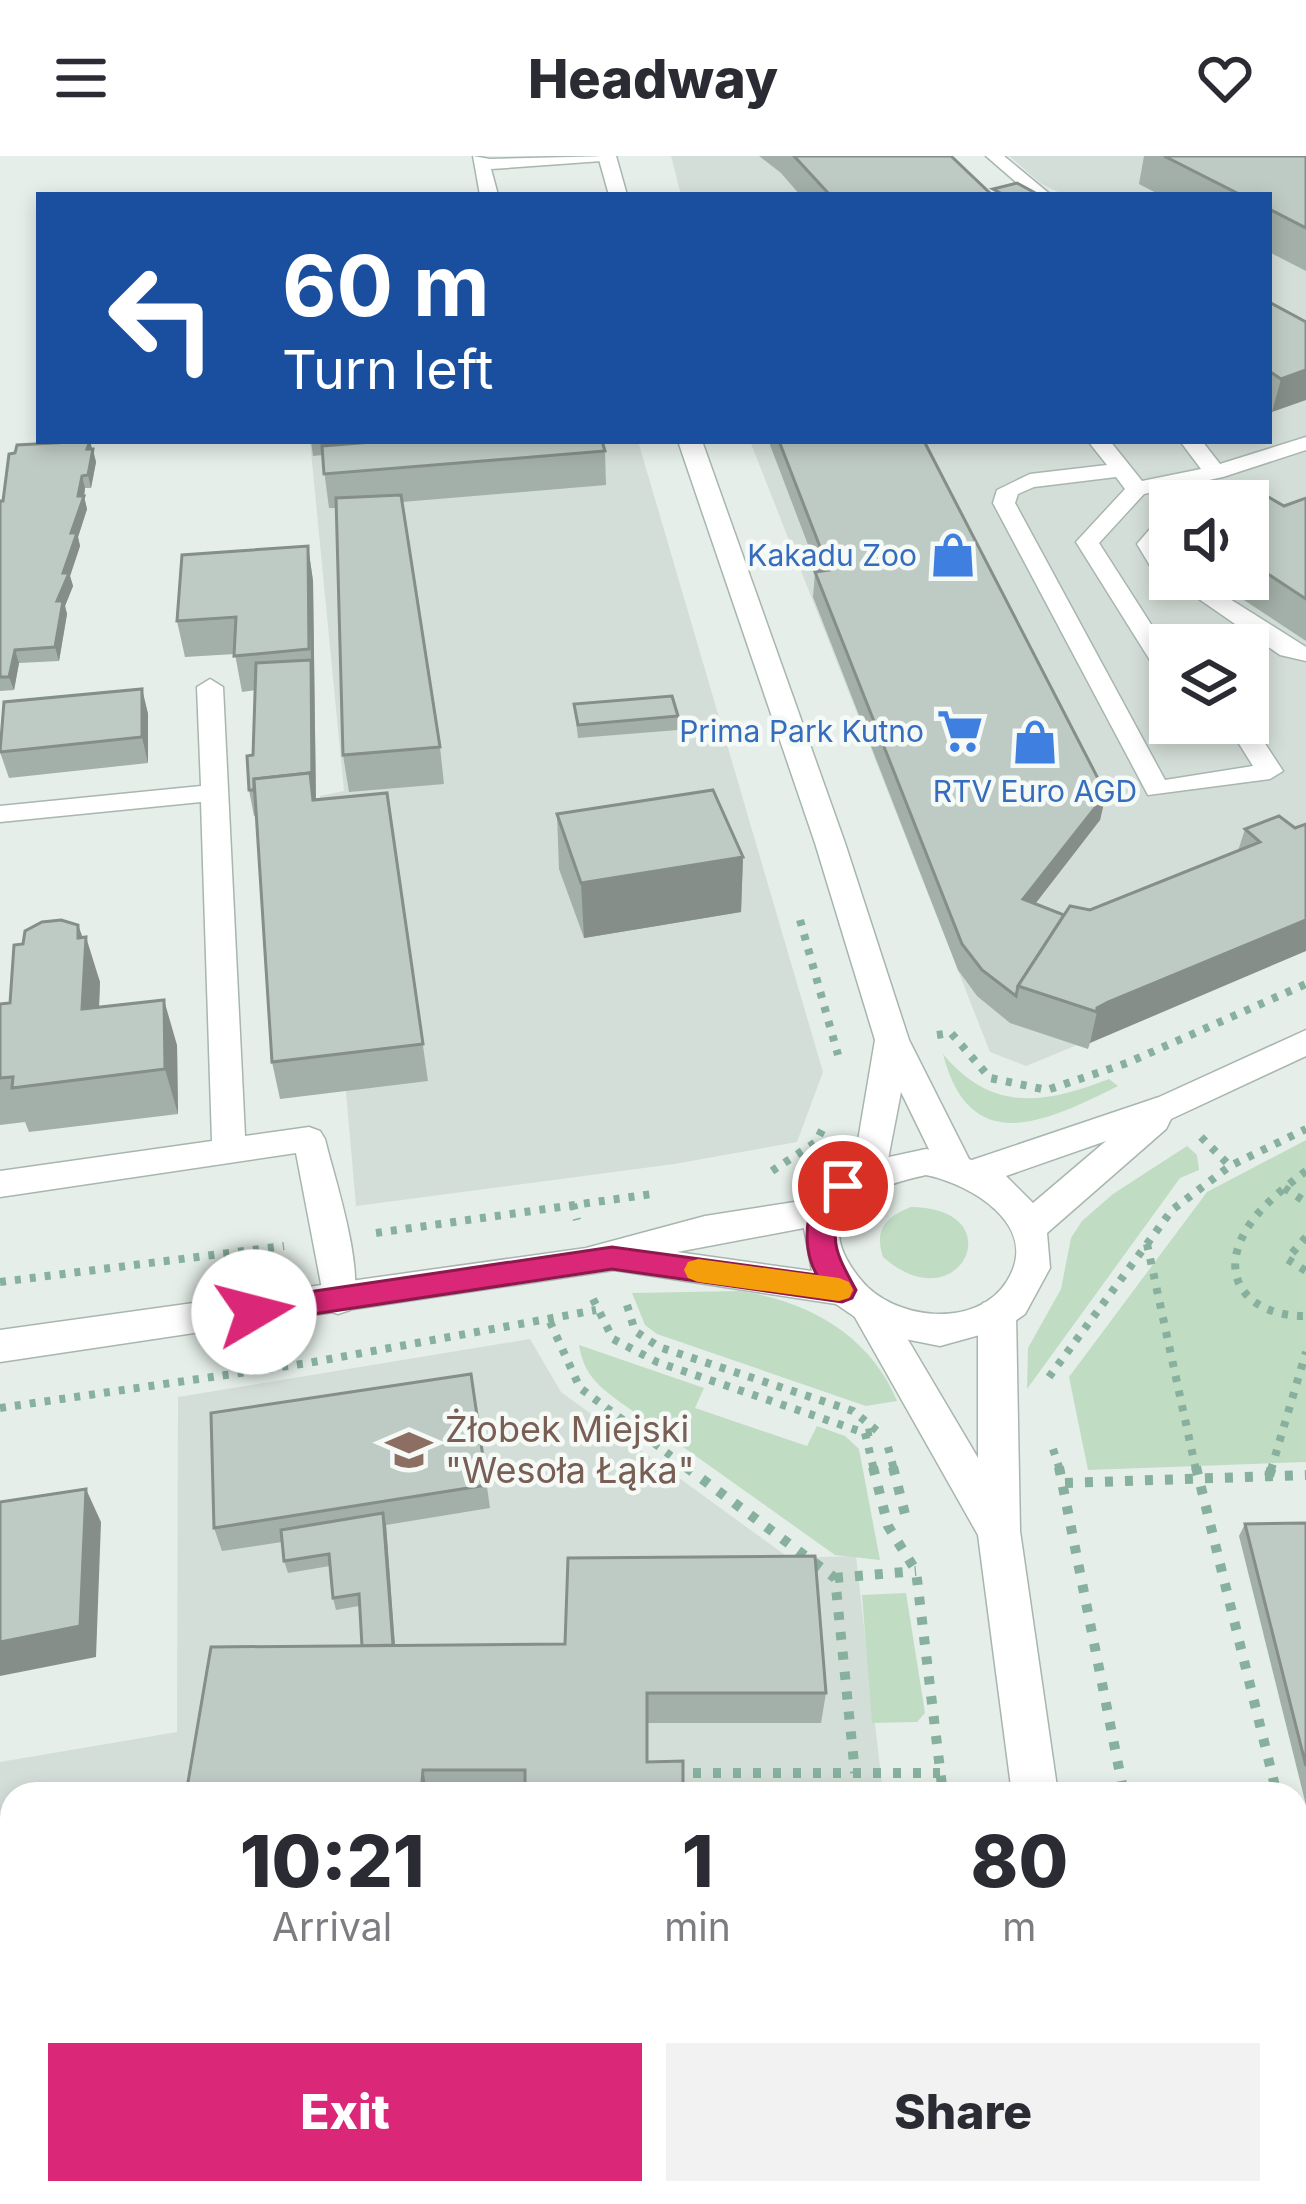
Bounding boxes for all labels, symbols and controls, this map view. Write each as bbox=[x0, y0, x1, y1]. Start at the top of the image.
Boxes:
icon: menu bbox=[48, 45, 114, 111]
icon: heart bbox=[1192, 45, 1258, 111]
text: Headway bbox=[528, 46, 778, 111]
text: 60 m bbox=[282, 235, 490, 336]
icon: left bbox=[84, 240, 240, 396]
text: Turn left bbox=[282, 337, 493, 402]
map controls bbox=[1149, 480, 1269, 744]
button: sound bbox=[1149, 480, 1269, 600]
shop icon: Kakadu Zoo bbox=[928, 530, 978, 580]
place label: Kakadu Zoo bbox=[747, 537, 917, 573]
button: layers bbox=[1149, 624, 1269, 744]
supermarket icon: Prima Park Kutno bbox=[935, 706, 985, 756]
place label: Prima Park Kutno bbox=[679, 713, 924, 749]
shop icon: RTV Euro AGD bbox=[1010, 717, 1060, 767]
place label: RTV Euro AGD bbox=[933, 773, 1137, 809]
pin bbox=[792, 1135, 894, 1237]
icon: arrive bbox=[810, 1153, 876, 1219]
position arrow bbox=[191, 1249, 317, 1375]
place label: Żłobek Miejski "Wesoła Łąka" bbox=[445, 1407, 694, 1492]
school or university icon: Żłobek Miejski "Wesoła Łąka" bbox=[384, 1425, 434, 1475]
text: 10:21 bbox=[240, 1817, 424, 1904]
text: 1 bbox=[682, 1817, 713, 1904]
text: 80 bbox=[971, 1817, 1068, 1904]
text: Arrival bbox=[272, 1903, 392, 1950]
text: min bbox=[664, 1903, 731, 1950]
text: m bbox=[1002, 1903, 1037, 1950]
button: Exit bbox=[48, 2043, 642, 2181]
button: Share bbox=[666, 2043, 1260, 2181]

